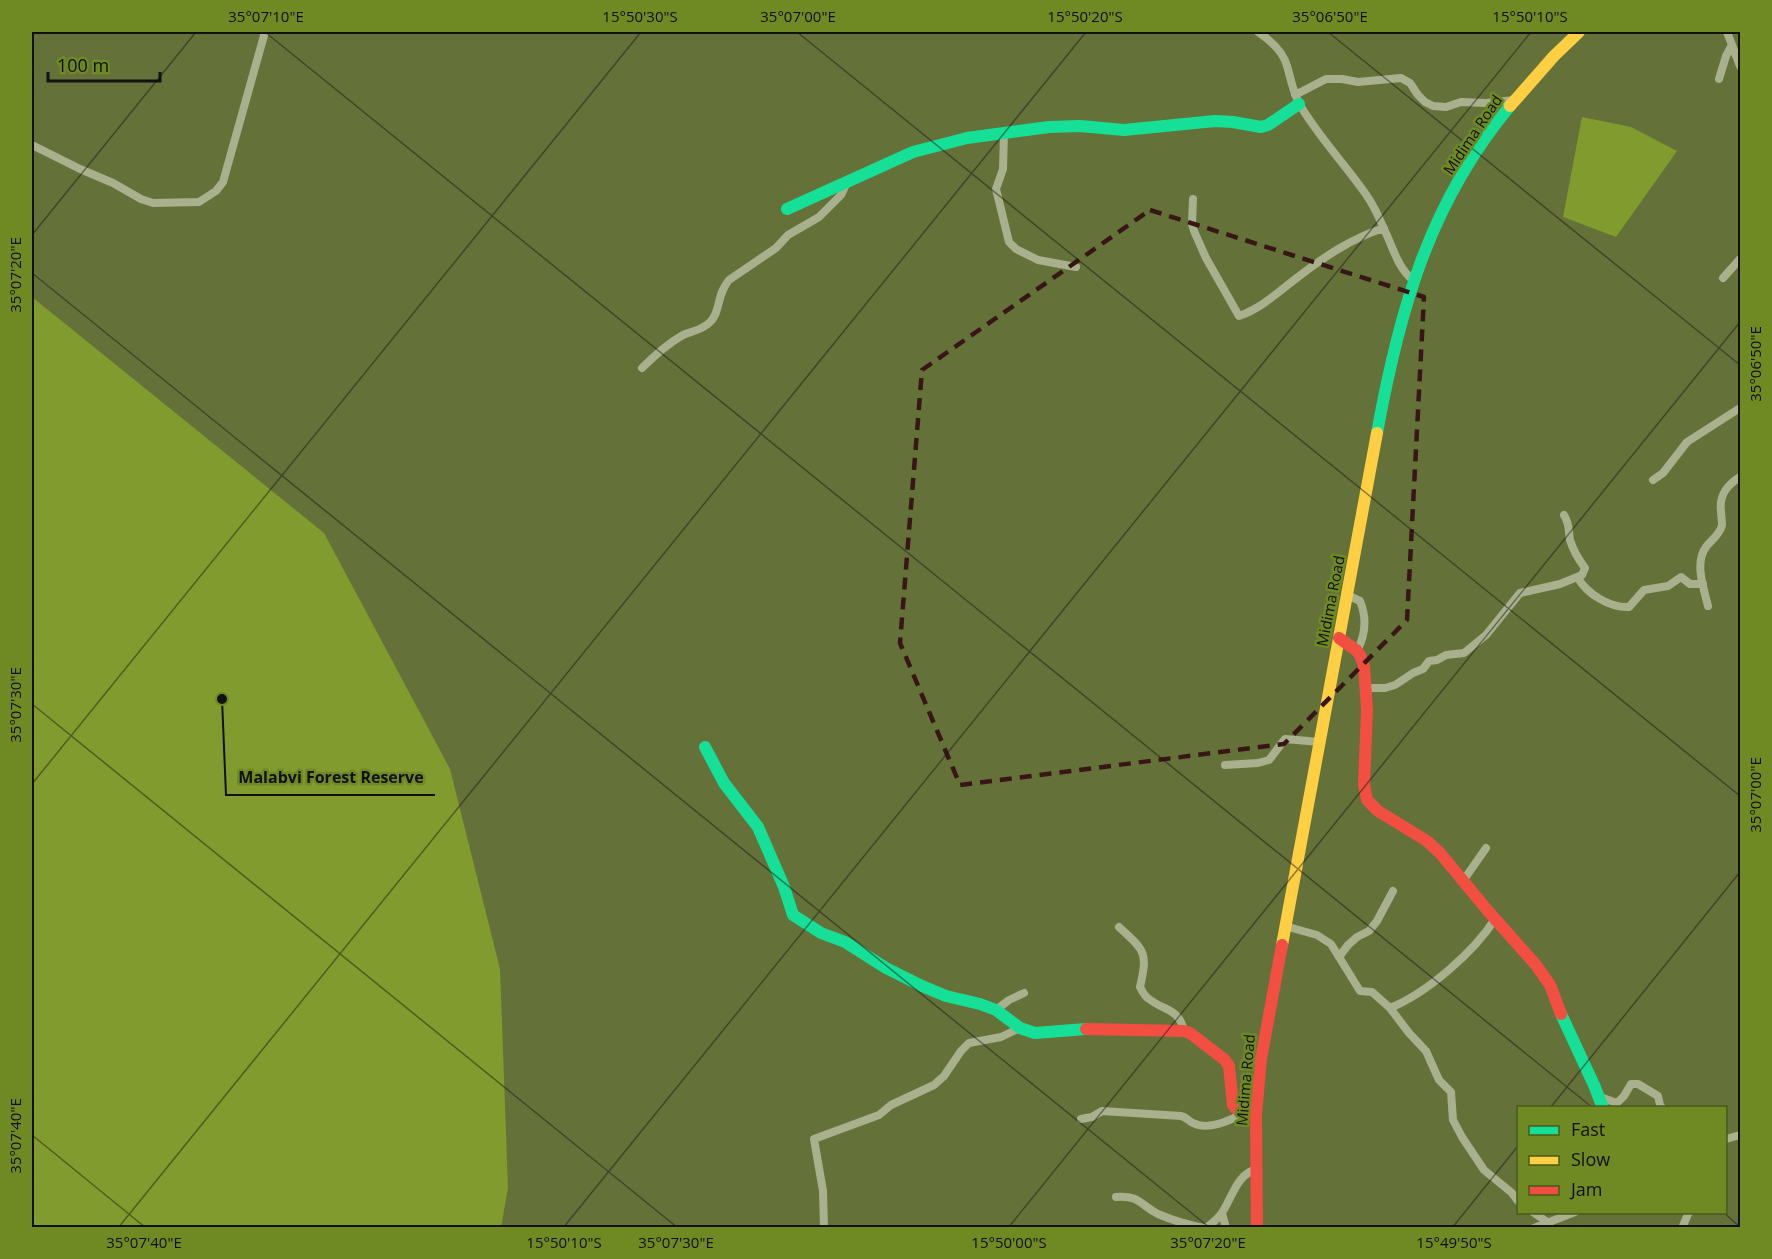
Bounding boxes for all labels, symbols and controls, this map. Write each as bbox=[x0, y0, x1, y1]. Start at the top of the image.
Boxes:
text: 35°07'10"E bbox=[228, 6, 304, 26]
text: 15°50'30"S bbox=[602, 6, 678, 26]
text: 35°07'00"E bbox=[760, 6, 836, 26]
text: 15°50'20"S bbox=[1047, 6, 1123, 26]
text: 35°06'50"E bbox=[1292, 6, 1368, 26]
text: 15°50'10"S bbox=[1492, 6, 1568, 26]
scale bar bbox=[48, 45, 160, 83]
text: 100 m bbox=[57, 53, 109, 77]
street label: Midima Road bbox=[1438, 91, 1506, 178]
text: 35°07'20"E bbox=[5, 237, 25, 313]
text: 35°06'50"E bbox=[1745, 326, 1765, 402]
street label: Midima Road bbox=[1311, 554, 1349, 648]
text: 35°07'30"E bbox=[5, 667, 25, 743]
text: 35°07'00"E bbox=[1745, 757, 1765, 833]
callout: Malabvi Forest Reserve bbox=[226, 761, 435, 795]
text: Malabvi Forest Reserve bbox=[238, 766, 424, 788]
street label: Midima Road bbox=[1231, 1033, 1259, 1127]
text: 35°07'40"E bbox=[5, 1098, 25, 1174]
legend bbox=[1517, 1106, 1727, 1214]
text: Fast bbox=[1571, 1117, 1605, 1141]
text: Slow bbox=[1571, 1147, 1610, 1171]
text: Jam bbox=[1569, 1177, 1603, 1201]
text: 35°07'40"E bbox=[106, 1232, 182, 1252]
text: 15°50'10"S bbox=[526, 1232, 602, 1252]
text: 35°07'30"E bbox=[638, 1232, 714, 1252]
text: 15°50'00"S bbox=[971, 1232, 1047, 1252]
text: 35°07'20"E bbox=[1170, 1232, 1246, 1252]
text: 15°49'50"S bbox=[1416, 1232, 1492, 1252]

